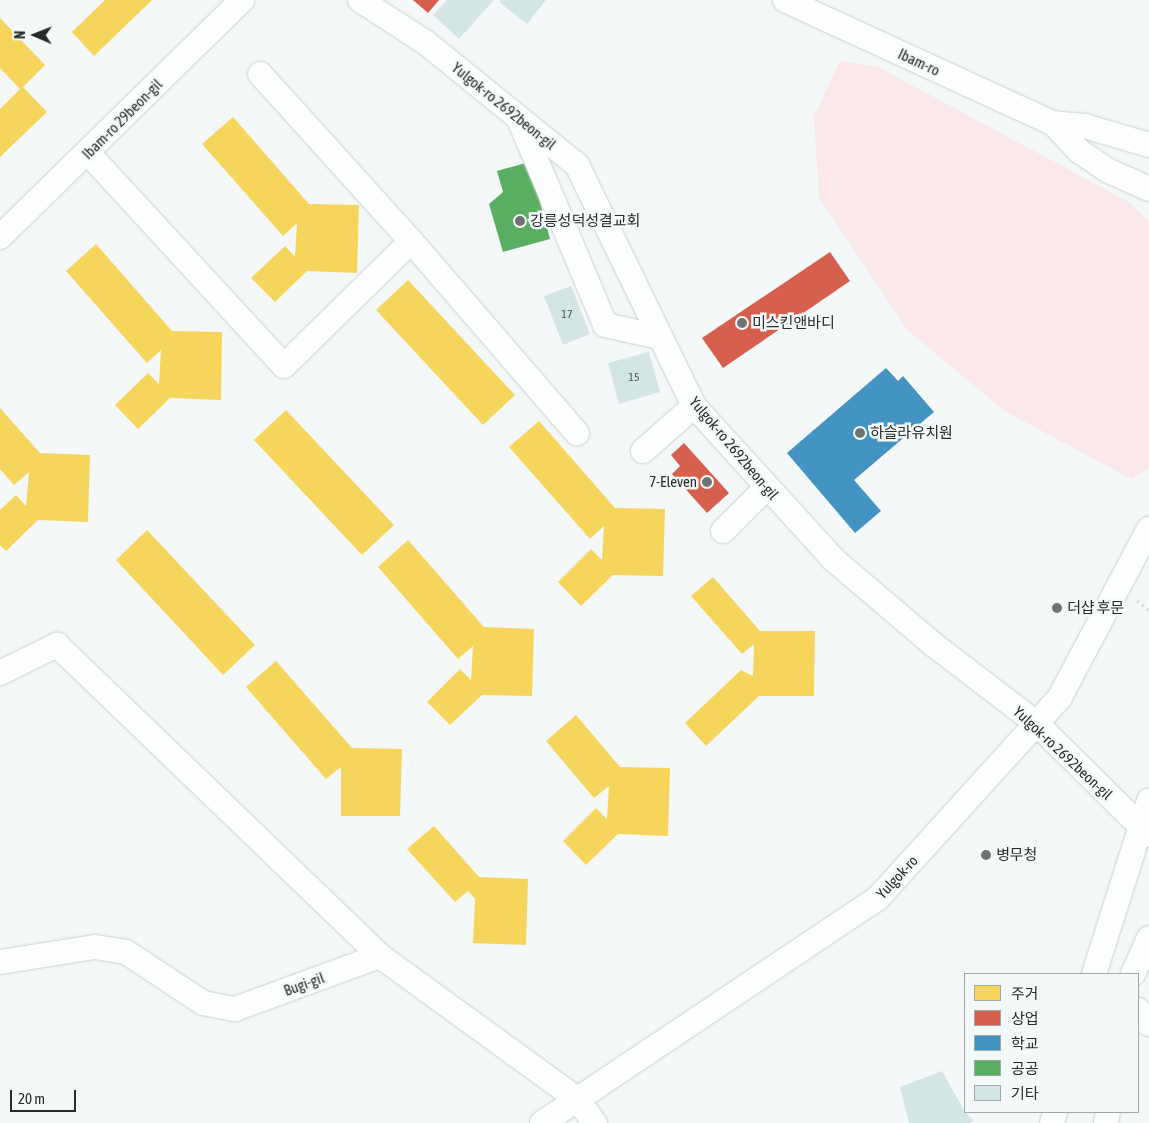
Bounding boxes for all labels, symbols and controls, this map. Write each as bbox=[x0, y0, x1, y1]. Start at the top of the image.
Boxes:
north arrow bbox=[10, 10, 60, 60]
text: N bbox=[12, 30, 28, 39]
street label: Ibam-ro bbox=[895, 45, 943, 79]
street label: Yulgok-ro 2692beon-gil bbox=[448, 58, 560, 154]
street label: Ibam-ro 29beon-gil bbox=[78, 75, 166, 163]
place label: 강릉성덕성결교회 bbox=[530, 212, 640, 230]
marker: 강릉성덕성결교회 bbox=[514, 215, 526, 227]
house number: 17 bbox=[561, 308, 573, 322]
place label: 미스킨앤바디 bbox=[752, 314, 835, 332]
marker: 미스킨앤바디 bbox=[736, 317, 748, 329]
house number: 15 bbox=[628, 371, 640, 385]
street label: Yulgok-ro 2692beon-gil bbox=[686, 393, 782, 503]
place label: 하슬라유치원 bbox=[870, 424, 953, 442]
marker: 하슬라유치원 bbox=[854, 427, 866, 439]
place label: 7-Eleven bbox=[649, 473, 697, 491]
marker: 7-Eleven bbox=[701, 476, 713, 488]
place label: 더샵 후문 bbox=[1067, 599, 1124, 617]
marker: 더샵 후문 bbox=[1051, 602, 1063, 614]
street label: Yulgok-ro 2692beon-gil bbox=[1010, 703, 1116, 803]
place label: 병무청 bbox=[996, 846, 1037, 864]
marker: 병무청 bbox=[980, 849, 992, 861]
street label: Yulgok-ro bbox=[872, 852, 922, 902]
street label: Bugi-gil bbox=[281, 968, 327, 1000]
legend bbox=[964, 973, 1139, 1113]
text: 주거 bbox=[1011, 985, 1039, 1002]
text: 상업 bbox=[1011, 1010, 1039, 1027]
text: 학교 bbox=[1011, 1035, 1039, 1052]
text: 공공 bbox=[1011, 1060, 1039, 1077]
scale bar bbox=[12, 1080, 79, 1112]
text: 기타 bbox=[1011, 1085, 1039, 1102]
text: 20 m bbox=[18, 1090, 45, 1107]

